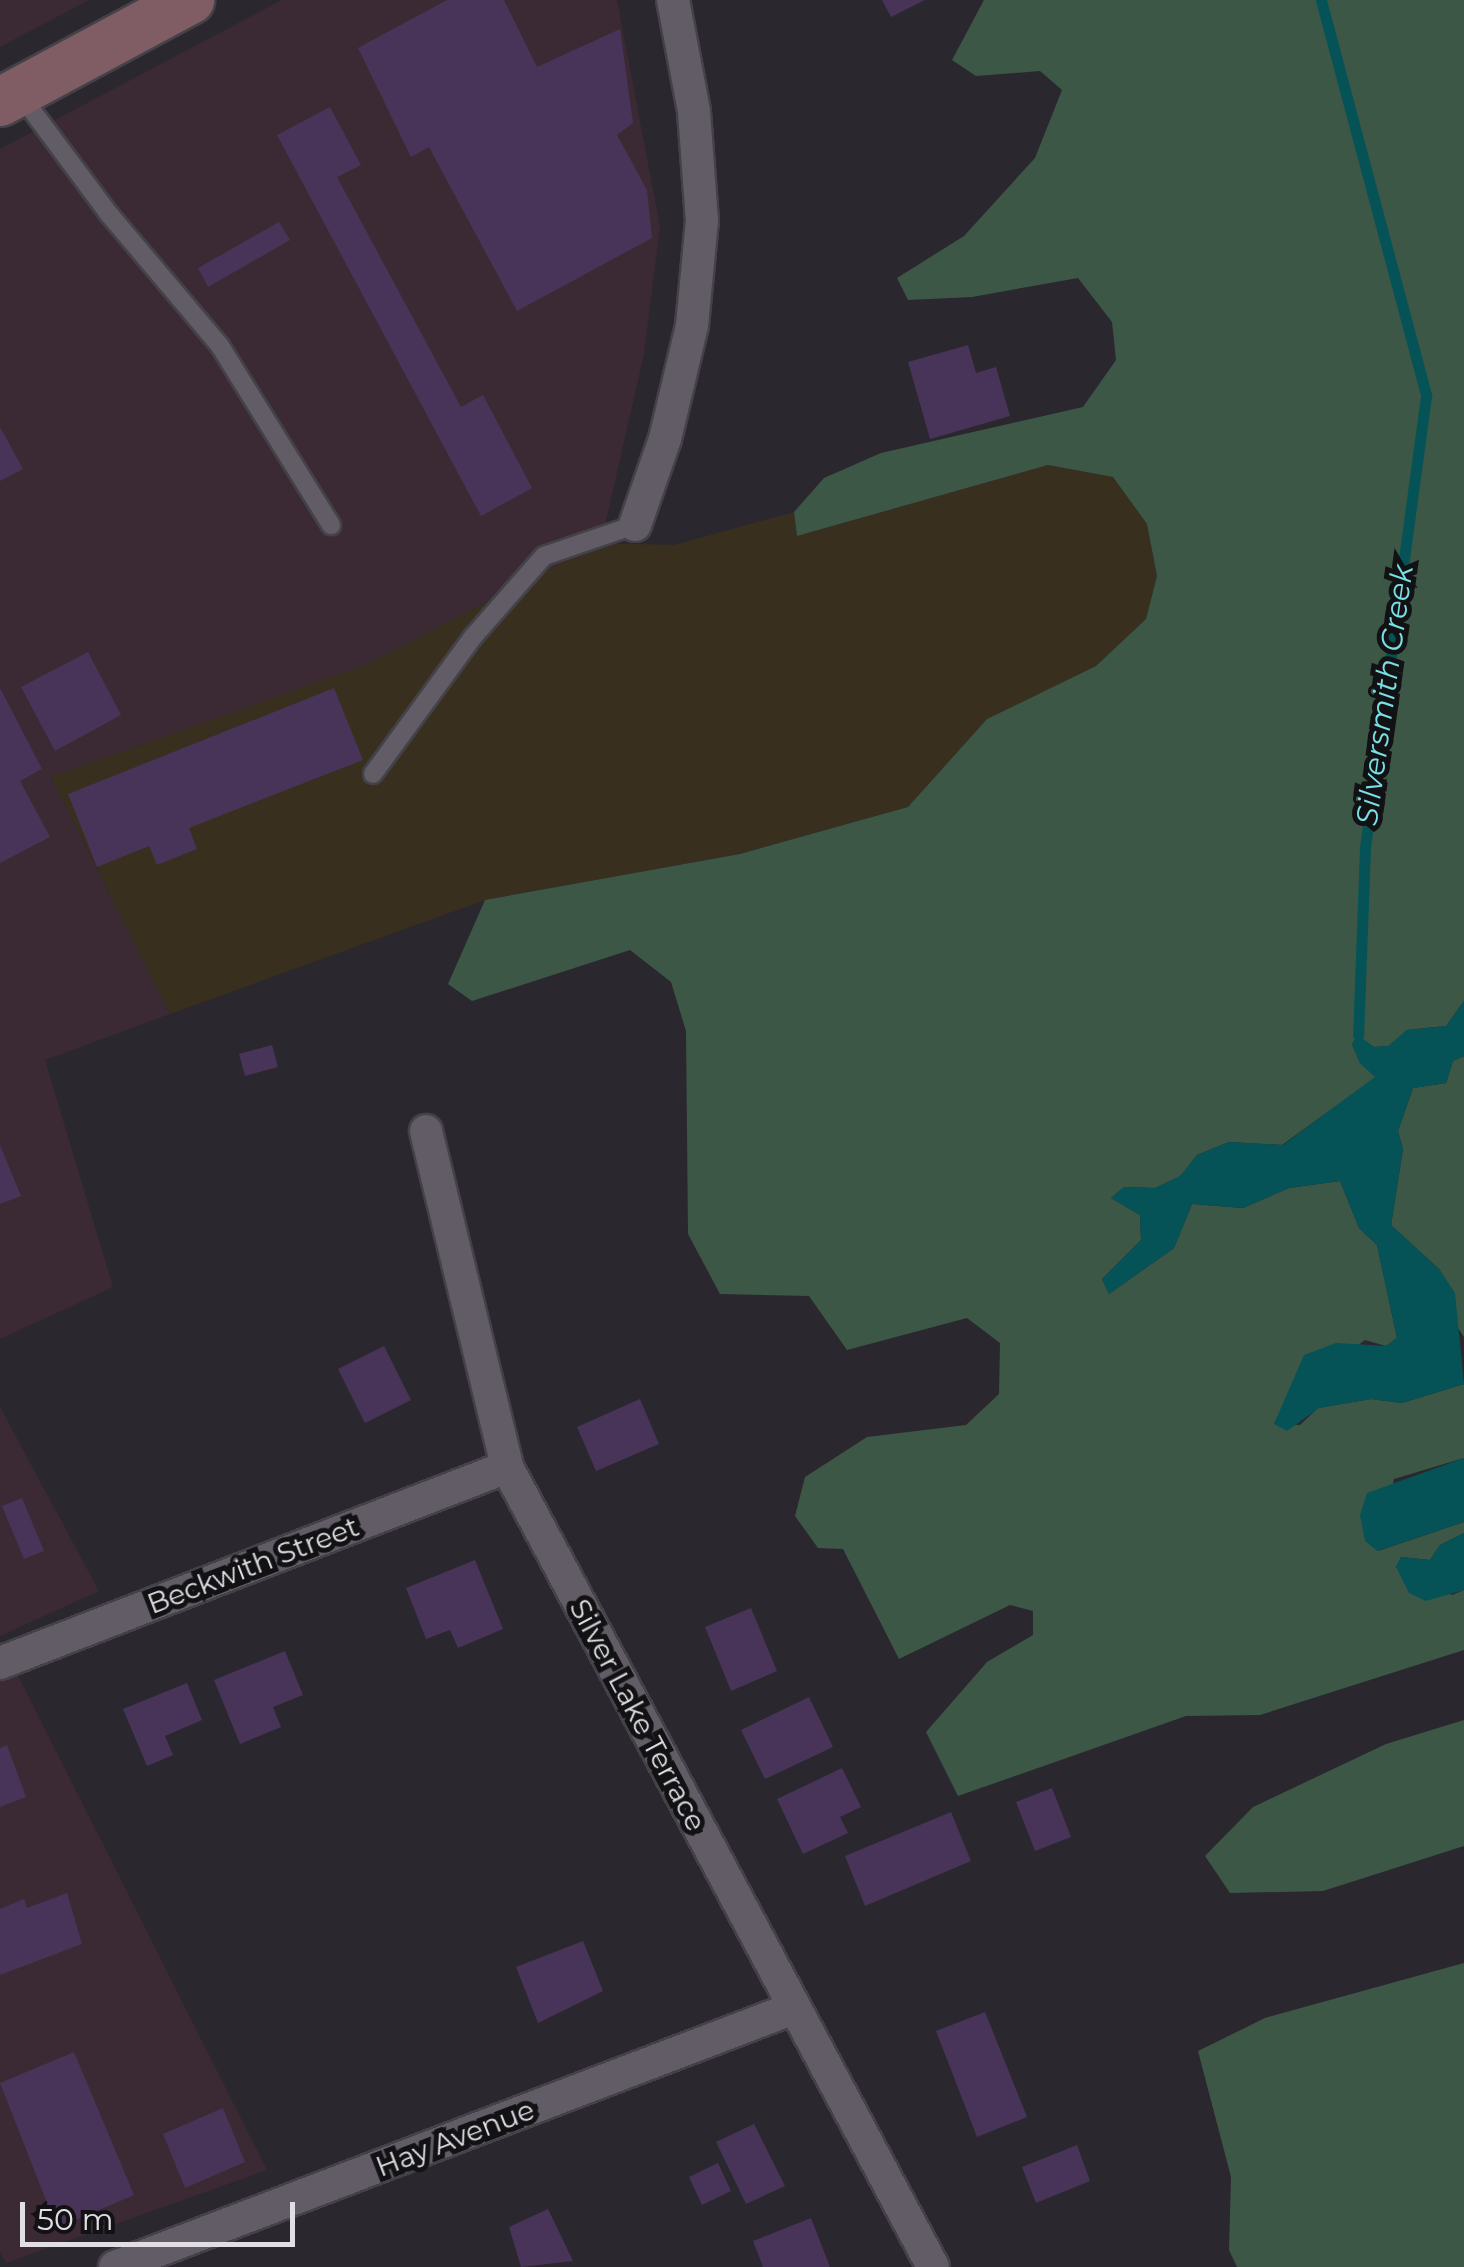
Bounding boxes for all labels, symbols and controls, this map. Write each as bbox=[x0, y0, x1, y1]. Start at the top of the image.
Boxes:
water label: Silversmith Creek bbox=[1349, 562, 1421, 828]
street label: Beckwith Street bbox=[143, 1509, 363, 1621]
street label: Silver Lake Terrace bbox=[563, 1593, 713, 1837]
street label: Hay Avenue bbox=[371, 2092, 539, 2184]
scale bar bbox=[25, 2182, 300, 2244]
text: 50 m bbox=[37, 2201, 114, 2238]

